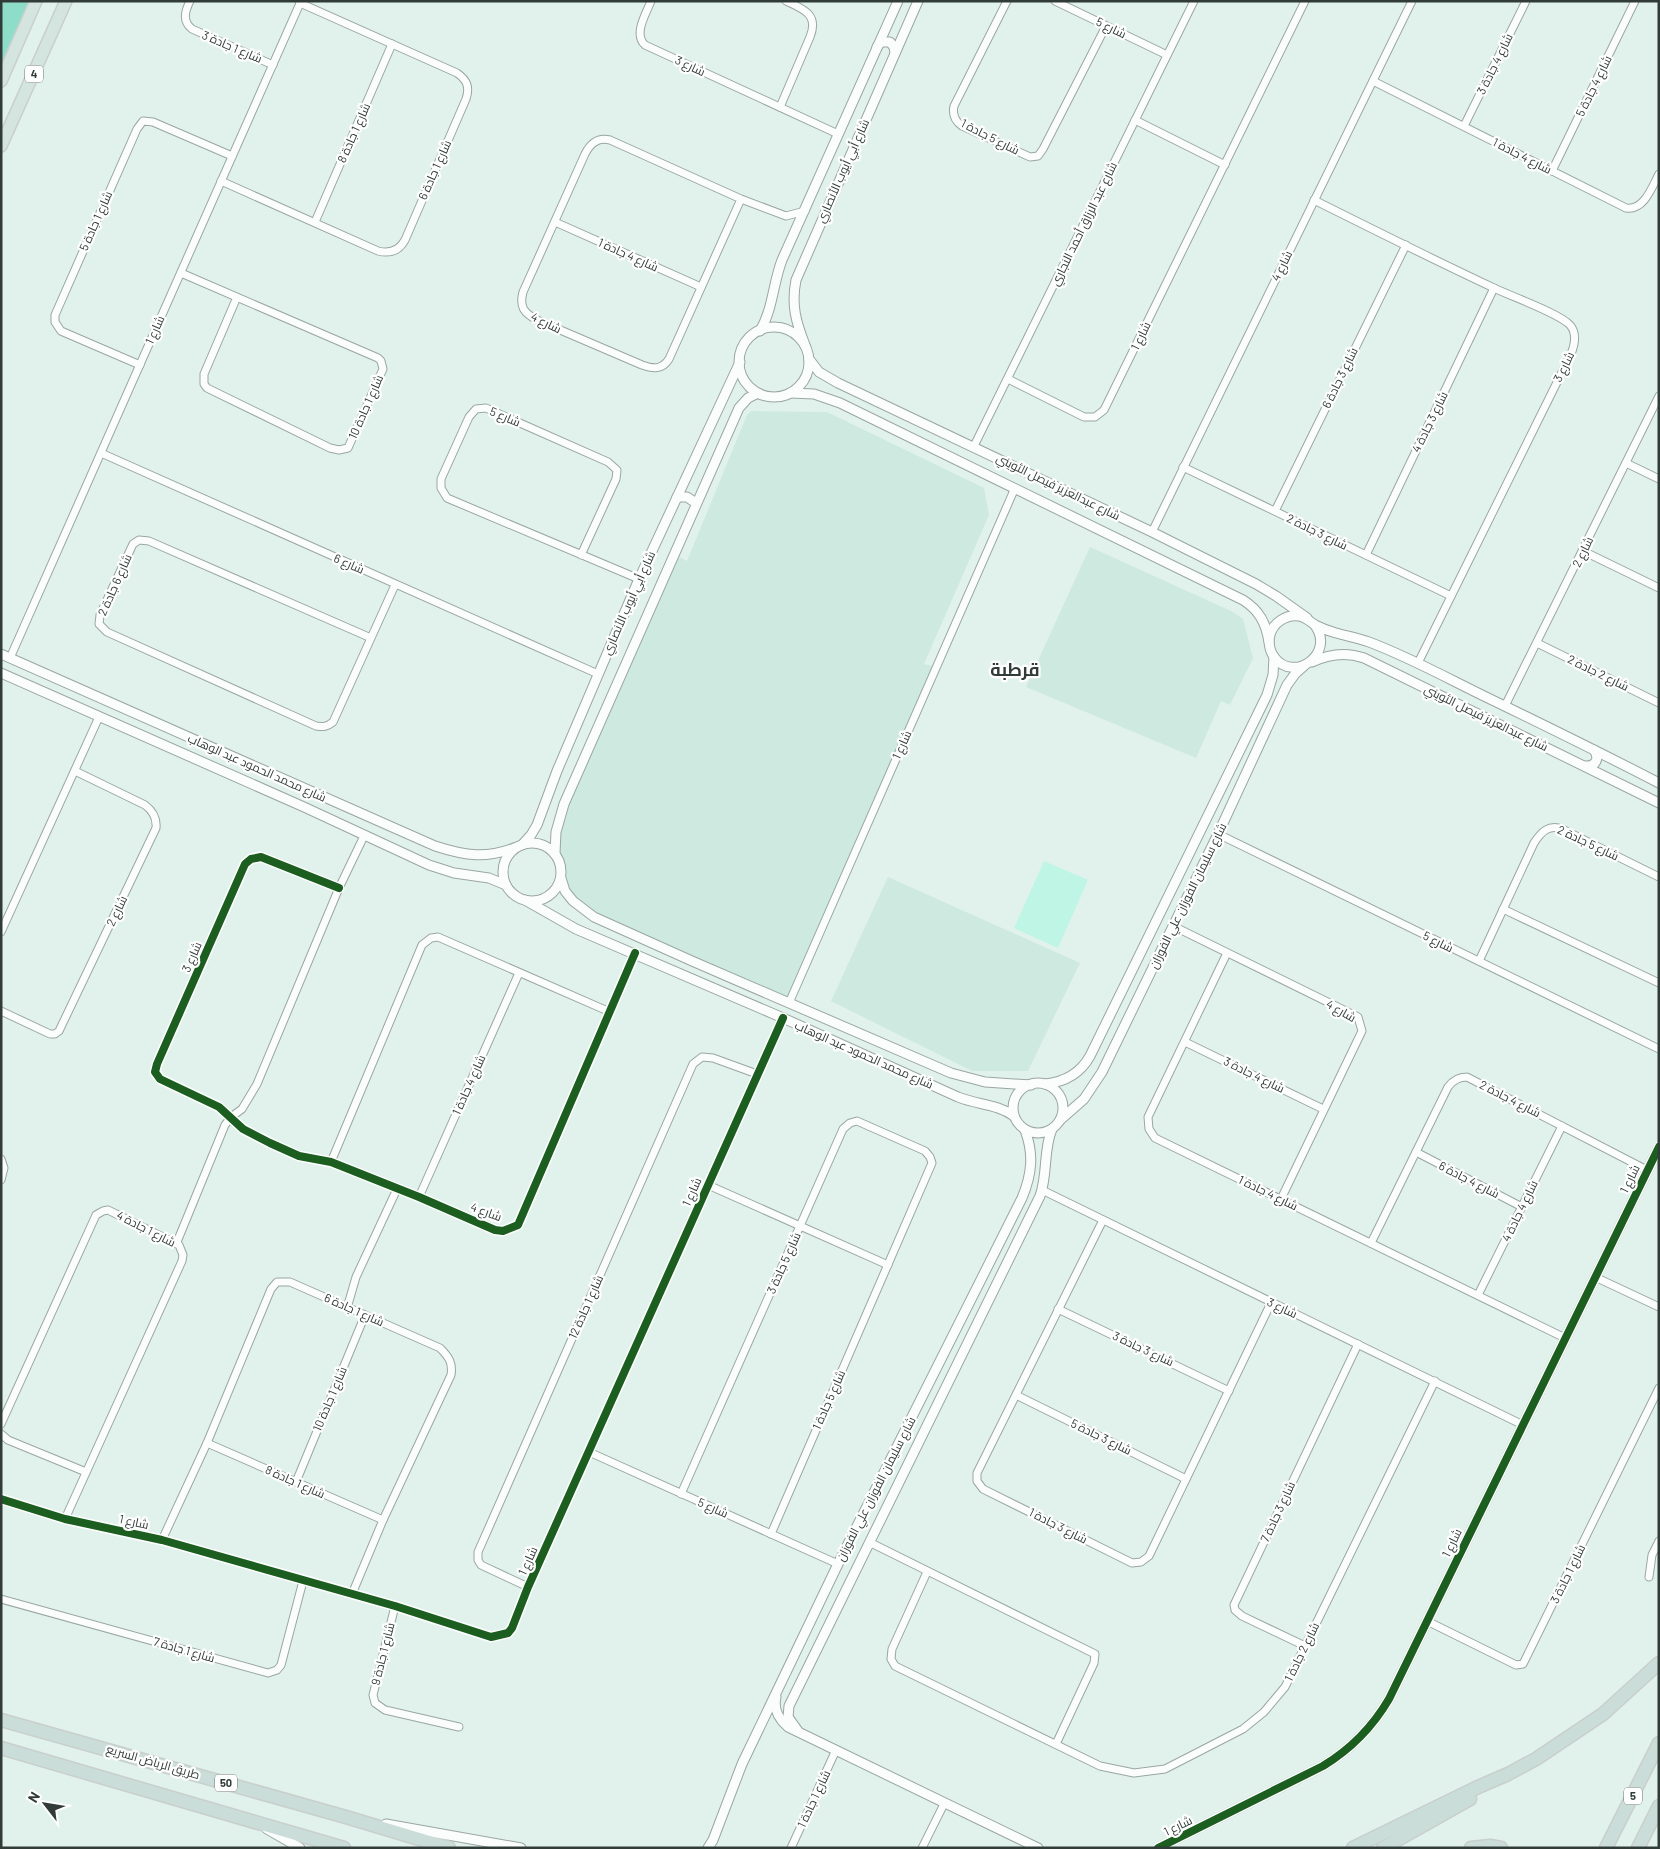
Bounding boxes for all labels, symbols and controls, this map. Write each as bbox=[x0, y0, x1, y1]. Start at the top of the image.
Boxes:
street label: شارع 5 bbox=[1093, 14, 1129, 42]
street label: شارع 1 جادة 3 bbox=[199, 27, 265, 67]
street label: شارع 4 جادة 3 bbox=[1473, 31, 1517, 97]
street label: شارع 3 bbox=[672, 52, 708, 80]
street label: شارع 4 جادة 5 bbox=[1572, 53, 1616, 119]
road number: 4 bbox=[25, 66, 43, 82]
street label: شارع 1 جادة 8 bbox=[334, 100, 374, 165]
street label: شارع 5 جادة 1 bbox=[958, 115, 1022, 159]
street label: شارع أبي أيوب الأنصاري bbox=[813, 116, 875, 226]
street label: شارع 4 جادة 1 bbox=[1490, 134, 1554, 178]
street label: شارع 1 جادة 6 bbox=[415, 138, 455, 202]
street label: شارع عبد الرزاق أحمد النجاري bbox=[1047, 159, 1123, 289]
street label: شارع 1 جادة 5 bbox=[76, 189, 116, 253]
street label: شارع 4 جادة 1 bbox=[595, 235, 661, 275]
street label: شارع 4 bbox=[1268, 248, 1296, 284]
street label: شارع 4 bbox=[528, 309, 564, 337]
street label: شارع 1 bbox=[142, 313, 168, 347]
street label: شارع 1 bbox=[1127, 319, 1155, 353]
street label: شارع 3 جادة 6 bbox=[1318, 345, 1362, 411]
street label: شارع 3 bbox=[1550, 349, 1578, 385]
street label: شارع 1 جادة 10 bbox=[345, 372, 387, 442]
street label: شارع 3 جادة 4 bbox=[1408, 389, 1452, 455]
street label: شارع 5 bbox=[487, 403, 523, 431]
street label: شارع عبدالعزيز فيصل الثويني bbox=[992, 450, 1123, 526]
street label: شارع 3 جادة 2 bbox=[1284, 510, 1350, 554]
street label: شارع 2 bbox=[1569, 534, 1597, 570]
street label: شارع أبي أيوب الأنصاري bbox=[599, 548, 661, 658]
street label: شارع 6 bbox=[331, 550, 367, 578]
street label: شارع 6 جادة 2 bbox=[94, 551, 136, 618]
street label: شارع 2 جادة 2 bbox=[1565, 651, 1631, 695]
district label: قرطبة bbox=[990, 658, 1040, 681]
street label: شارع عبدالعزيز فيصل الثويني bbox=[1420, 681, 1551, 757]
street label: شارع 1 bbox=[889, 728, 915, 762]
street label: شارع محمد الحمود عبد الوهاب bbox=[185, 730, 329, 806]
street label: شارع سليمان الفوزان علي الفوزان bbox=[1146, 820, 1232, 972]
street label: شارع 5 جادة 2 bbox=[1555, 822, 1621, 864]
street label: شارع 2 bbox=[103, 893, 131, 929]
street label: شارع 5 bbox=[1420, 928, 1456, 956]
street label: شارع 3 bbox=[178, 939, 206, 975]
street label: شارع 4 bbox=[1323, 996, 1359, 1026]
street label: شارع محمد الحمود عبد الوهاب bbox=[792, 1017, 936, 1093]
street label: شارع 4 جادة 1 bbox=[449, 1052, 489, 1118]
street label: شارع 4 جادة 3 bbox=[1221, 1053, 1287, 1097]
street label: شارع 4 جادة 2 bbox=[1477, 1077, 1543, 1121]
street label: شارع 4 جادة 6 bbox=[1436, 1158, 1502, 1202]
street label: شارع 1 bbox=[1616, 1162, 1644, 1196]
street label: شارع 4 جادة 1 bbox=[1236, 1172, 1300, 1214]
street label: شارع 1 bbox=[679, 1175, 705, 1209]
street label: شارع 4 جادة 4 bbox=[1498, 1177, 1542, 1244]
street label: شارع 4 bbox=[468, 1199, 504, 1225]
street label: شارع 1 جادة 4 bbox=[114, 1207, 178, 1251]
street label: شارع 5 جادة 3 bbox=[763, 1230, 805, 1296]
street label: شارع 1 جادة 12 bbox=[565, 1272, 607, 1341]
street label: شارع 1 جادة 6 bbox=[322, 1290, 386, 1330]
street label: شارع 3 bbox=[1264, 1294, 1300, 1322]
street label: شارع 3 جادة 3 bbox=[1110, 1328, 1176, 1370]
street label: شارع 1 جادة 10 bbox=[309, 1364, 351, 1434]
street label: شارع 5 جادة 1 bbox=[809, 1368, 849, 1432]
street label: شارع سليمان الفوزان علي الفوزان bbox=[832, 1414, 921, 1565]
street label: شارع 3 جادة 5 bbox=[1068, 1415, 1134, 1459]
street label: شارع 1 جادة 8 bbox=[263, 1462, 328, 1502]
street label: شارع 3 جادة 7 bbox=[1257, 1479, 1299, 1545]
street label: شارع 5 bbox=[695, 1494, 731, 1522]
street label: شارع 3 جادة 1 bbox=[1026, 1504, 1090, 1548]
street label: شارع 1 bbox=[118, 1511, 150, 1533]
street label: شارع 1 bbox=[1438, 1526, 1466, 1560]
street label: شارع 1 جادة 3 bbox=[1547, 1542, 1589, 1606]
street label: شارع 1 bbox=[515, 1544, 541, 1578]
street label: شارع 2 جادة 1 bbox=[1281, 1620, 1323, 1684]
street label: شارع 1 جادة 9 bbox=[368, 1621, 399, 1687]
street label: شارع 1 جادة 7 bbox=[151, 1634, 217, 1666]
street label: طريق الرياض السريع bbox=[104, 1741, 202, 1783]
street label: شارع 1 جادة 1 bbox=[794, 1768, 834, 1830]
road number: 50 bbox=[215, 1775, 237, 1792]
north arrow bbox=[20, 1779, 70, 1829]
road number: 5 bbox=[1624, 1788, 1642, 1804]
text: N bbox=[24, 1789, 43, 1805]
street label: شارع 1 bbox=[1161, 1812, 1195, 1840]

